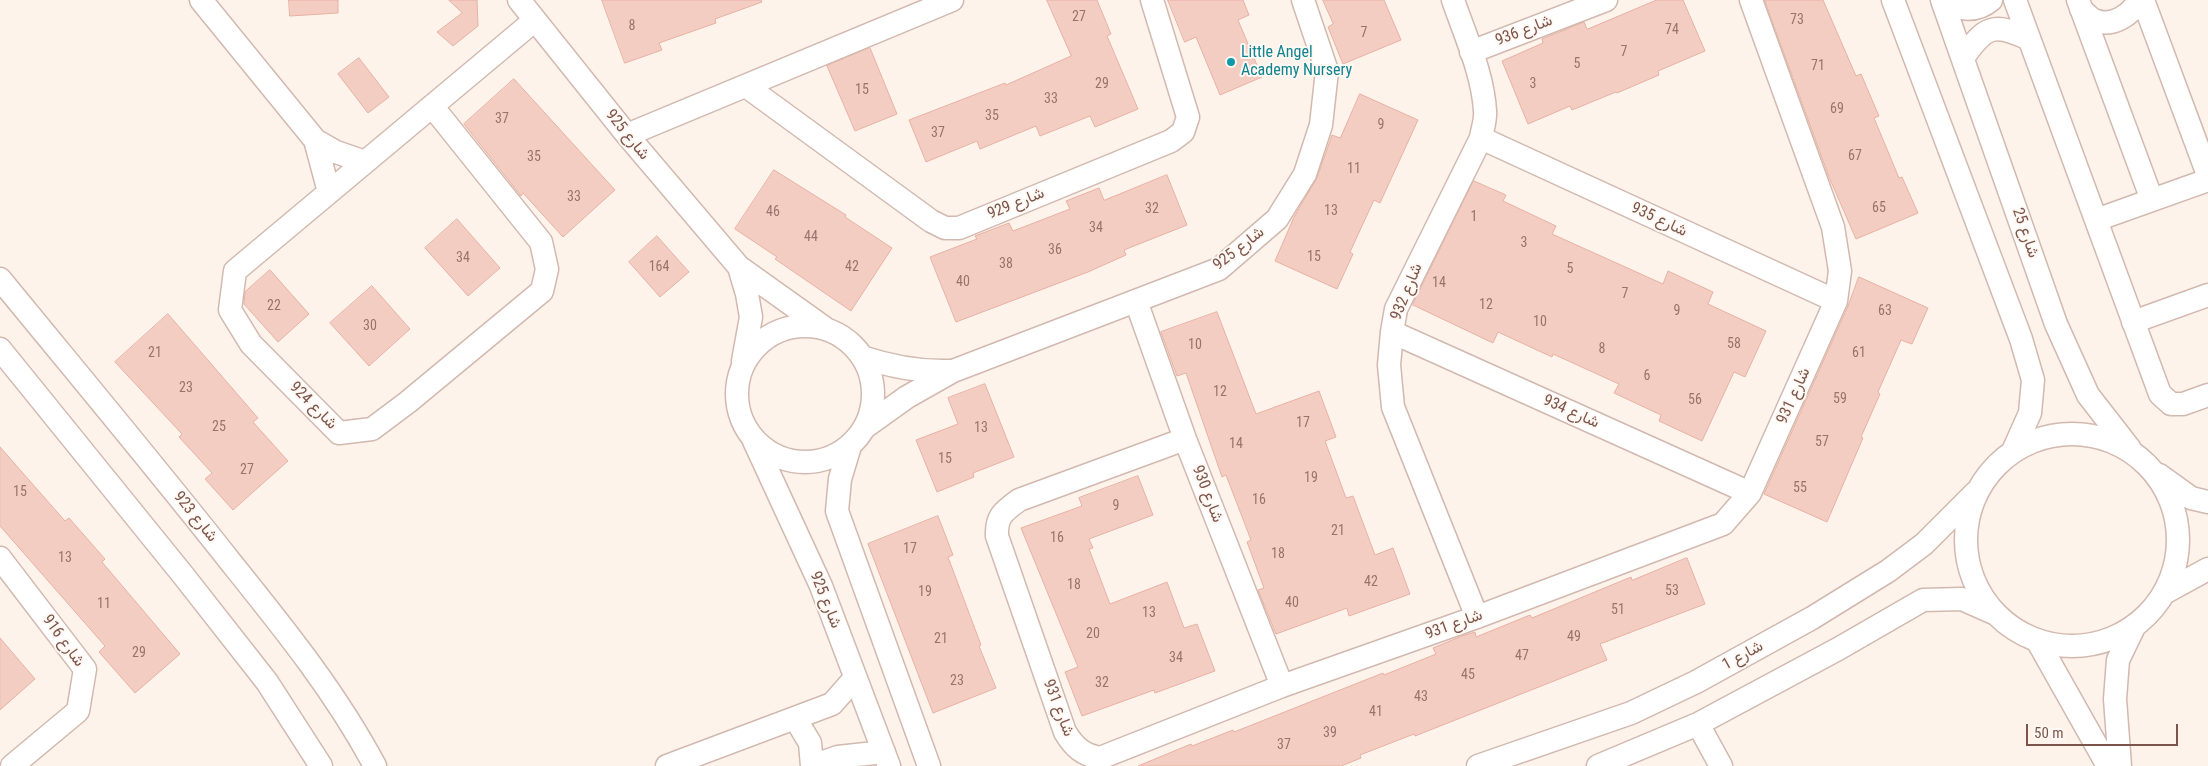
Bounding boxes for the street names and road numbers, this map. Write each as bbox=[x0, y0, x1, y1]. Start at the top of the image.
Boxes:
street label: شارع 936 bbox=[1493, 11, 1555, 51]
street label: شارع 925 bbox=[601, 106, 653, 164]
street label: شارع 929 bbox=[985, 184, 1047, 224]
street label: شارع 935 bbox=[1628, 199, 1690, 241]
street label: شارع 25 bbox=[2008, 205, 2042, 261]
street label: شارع 925 bbox=[1210, 223, 1268, 275]
street label: شارع 932 bbox=[1387, 261, 1427, 323]
street label: شارع 931 bbox=[1773, 365, 1815, 427]
street label: شارع 924 bbox=[285, 378, 341, 434]
street label: شارع 934 bbox=[1540, 391, 1602, 433]
street label: شارع 930 bbox=[1187, 463, 1227, 525]
street label: شارع 923 bbox=[169, 488, 221, 546]
street label: شارع 925 bbox=[805, 569, 845, 631]
street label: شارع 931 bbox=[1423, 606, 1485, 644]
street label: شارع 916 bbox=[38, 611, 88, 671]
street label: شارع 1 bbox=[1719, 637, 1767, 675]
street label: شارع 931 bbox=[1038, 677, 1078, 739]

